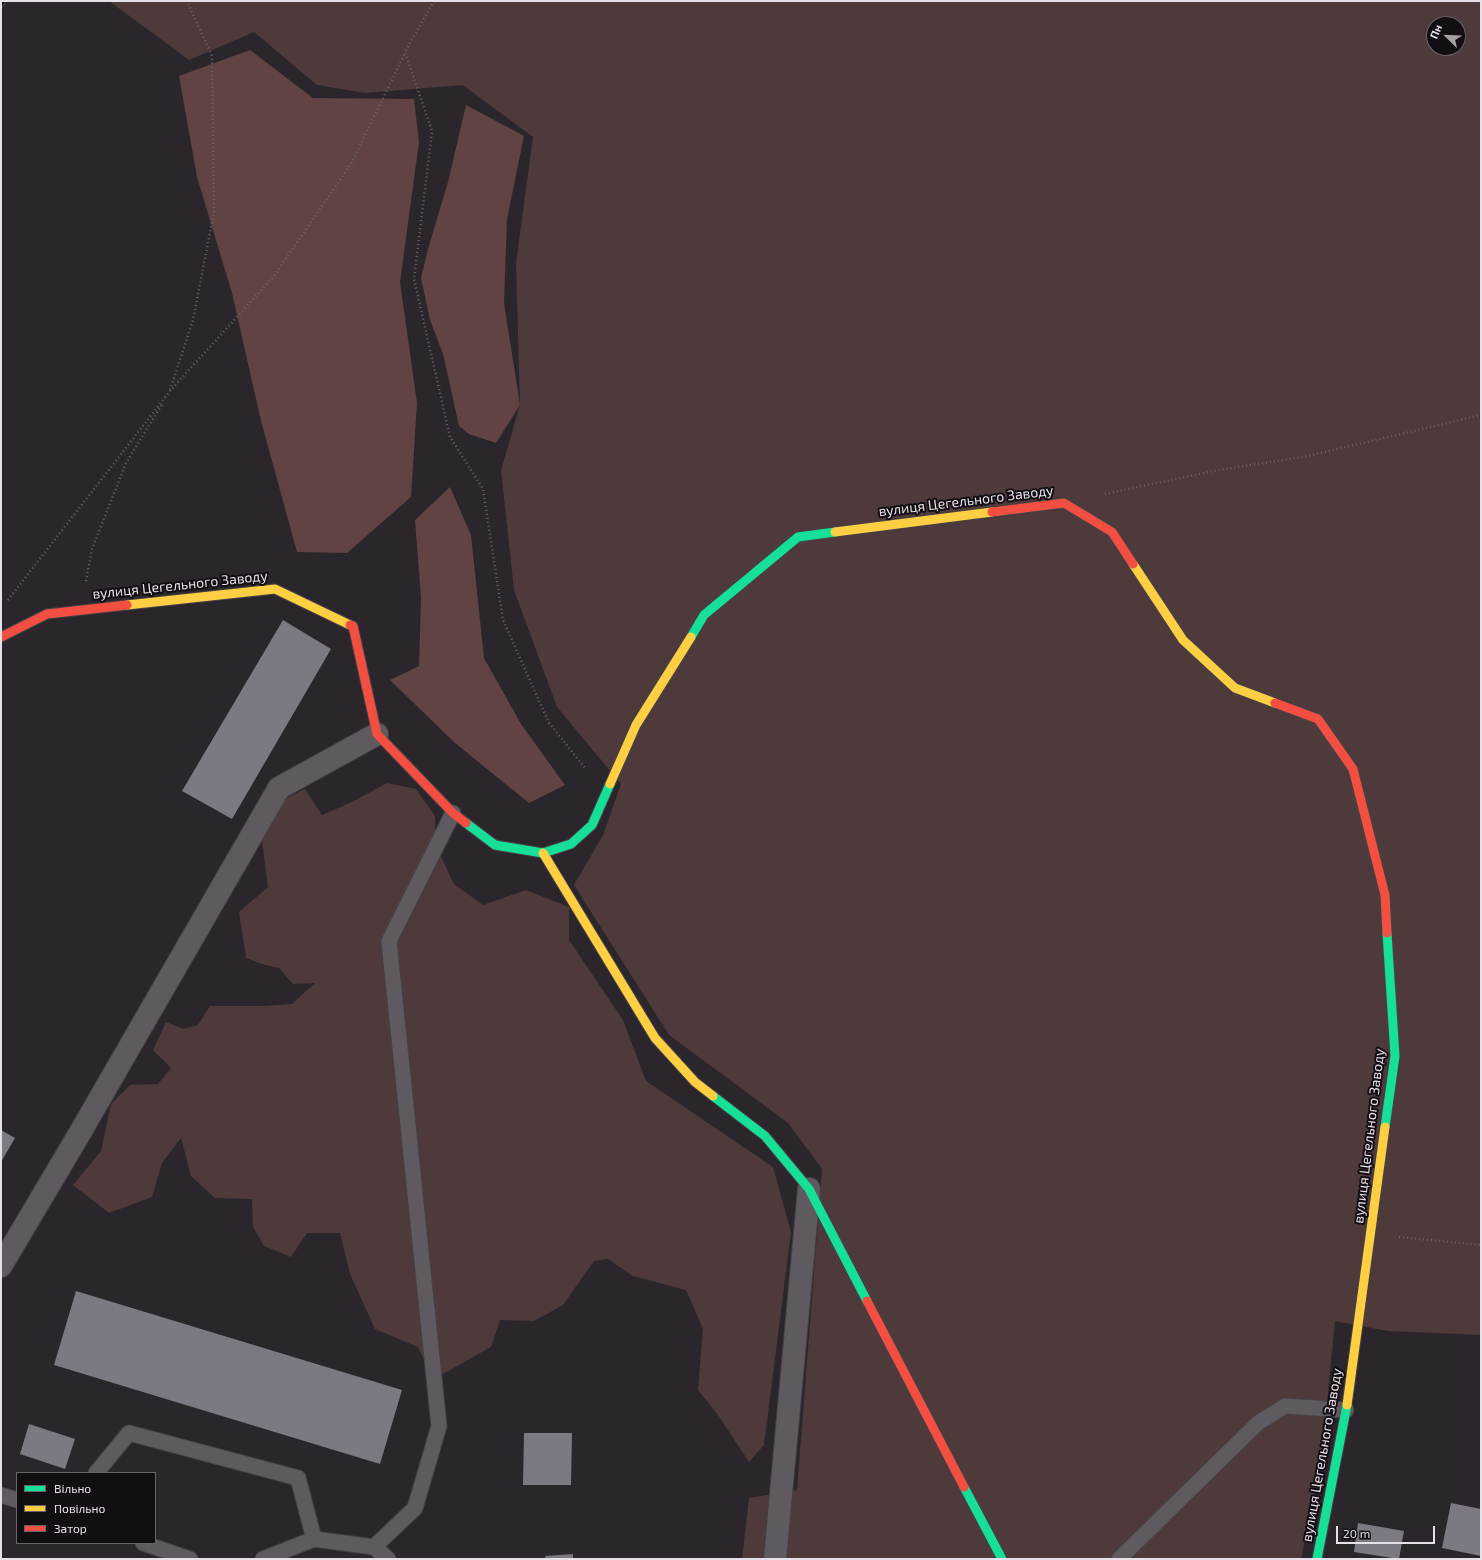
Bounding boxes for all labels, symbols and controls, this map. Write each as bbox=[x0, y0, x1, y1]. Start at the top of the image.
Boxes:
north arrow bbox=[1426, 16, 1466, 56]
text: Пн bbox=[1427, 22, 1444, 41]
street label: вулиця Цегельного Заводу bbox=[878, 482, 1054, 520]
street label: вулиця Цегельного Заводу bbox=[92, 567, 268, 603]
street label: вулиця Цегельного Заводу bbox=[1350, 1048, 1388, 1224]
street label: вулиця Цегельного Заводу bbox=[1298, 1367, 1346, 1543]
legend bbox=[16, 1472, 156, 1544]
text: Вільно bbox=[54, 1481, 91, 1495]
text: Повільно bbox=[54, 1501, 105, 1515]
scale bar bbox=[1338, 1518, 1437, 1544]
text: Затор bbox=[54, 1521, 87, 1535]
text: 20 m bbox=[1343, 1526, 1370, 1540]

